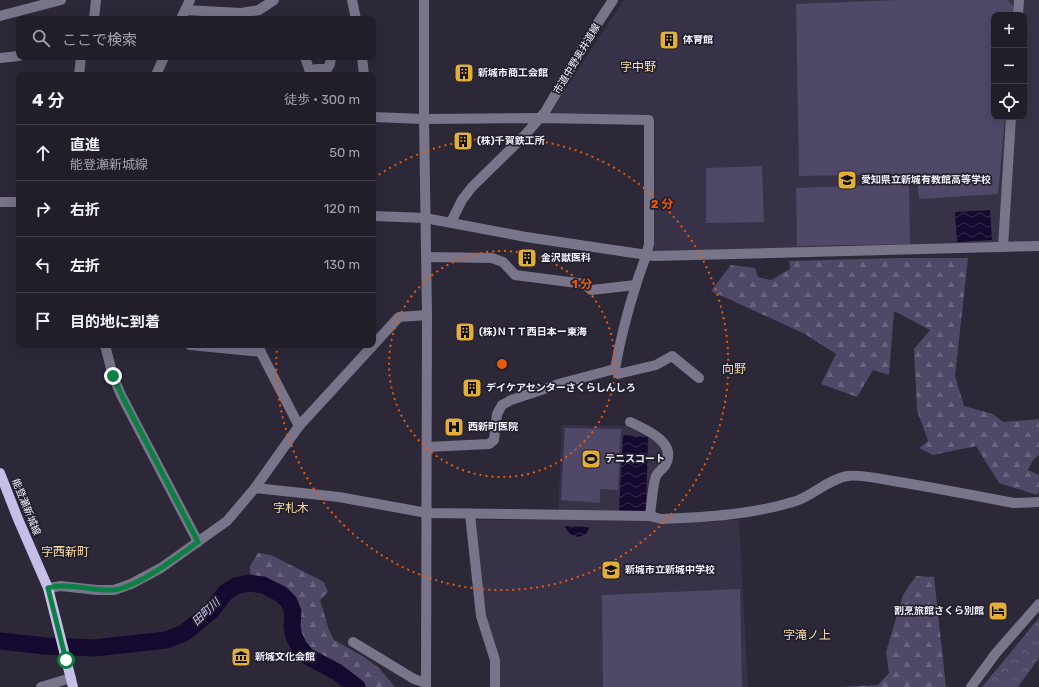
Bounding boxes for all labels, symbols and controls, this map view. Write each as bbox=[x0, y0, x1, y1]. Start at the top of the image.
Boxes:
map controls bbox=[991, 12, 1027, 120]
button: + bbox=[991, 12, 1027, 48]
search box bbox=[16, 16, 376, 60]
street label: 市道中野奥井道線 bbox=[551, 22, 603, 96]
icon: search bbox=[30, 27, 52, 49]
building icon: 体育館 bbox=[658, 29, 680, 51]
text: ここで検索 bbox=[62, 31, 137, 49]
place label: 体育館 bbox=[682, 34, 713, 46]
button: − bbox=[991, 48, 1027, 84]
district label: 字中野 bbox=[620, 60, 656, 74]
building icon: 新城市商工会館 bbox=[453, 62, 475, 84]
place label: 新城市商工会館 bbox=[478, 67, 548, 79]
button: locate bbox=[991, 84, 1027, 120]
text: 4 分 bbox=[32, 90, 64, 110]
text: 徒歩 · 300 m bbox=[284, 92, 360, 107]
building icon: (株)千賀鉄工所 bbox=[452, 130, 474, 152]
place label: (株)千賀鉄工所 bbox=[477, 135, 545, 147]
text: 直進 bbox=[70, 136, 100, 154]
icon: ahead bbox=[32, 142, 54, 164]
text: 50 m bbox=[329, 145, 360, 160]
text: 能登瀬新城線 bbox=[70, 157, 148, 172]
school or university icon: 愛知県立新城有教館高等学校 bbox=[836, 169, 858, 191]
place label: 愛知県立新城有教館高等学校 bbox=[861, 174, 991, 186]
text: 2 分 bbox=[651, 197, 673, 211]
icon: right bbox=[32, 198, 54, 220]
text: 右折 bbox=[70, 201, 100, 219]
text: 120 m bbox=[324, 201, 360, 216]
building icon: 金沢獣医科 bbox=[516, 247, 538, 269]
place label: 金沢獣医科 bbox=[541, 252, 591, 264]
icon: left bbox=[32, 254, 54, 276]
text: 左折 bbox=[70, 257, 100, 275]
text: 130 m bbox=[324, 257, 360, 272]
text: 1 分 bbox=[572, 277, 592, 291]
icon: arrive bbox=[32, 310, 54, 332]
text: 目的地に到着 bbox=[70, 313, 160, 331]
building icon: (株)ＮＴＴ西日本ー東海 bbox=[454, 321, 476, 343]
place label: (株)ＮＴＴ西日本ー東海 bbox=[479, 326, 587, 338]
centre of rings bbox=[495, 357, 509, 371]
district label: 向野 bbox=[722, 362, 746, 376]
route end bbox=[104, 367, 122, 385]
building icon: デイケアセンターさくらしんしろ bbox=[461, 377, 483, 399]
place label: デイケアセンターさくらしんしろ bbox=[486, 382, 636, 394]
hospital icon: 西新町医院 bbox=[443, 416, 465, 438]
place label: 西新町医院 bbox=[468, 421, 518, 433]
sports icon: テニスコート bbox=[580, 448, 602, 470]
place label: テニスコート bbox=[605, 453, 665, 465]
street label: 能登瀬新城線 bbox=[9, 477, 43, 537]
district label: 字札木 bbox=[273, 501, 309, 515]
district label: 字西新町 bbox=[41, 545, 89, 559]
school or university icon: 新城市立新城中学校 bbox=[600, 559, 622, 581]
place label: 新城市立新城中学校 bbox=[625, 564, 715, 576]
water label: 田町川 bbox=[190, 595, 223, 628]
hotel icon: 割烹旅館さくら別館 bbox=[987, 600, 1009, 622]
place label: 割烹旅館さくら別館 bbox=[894, 605, 984, 617]
district label: 字滝ノ上 bbox=[783, 628, 831, 642]
museum icon: 新城文化会館 bbox=[230, 646, 252, 668]
route start bbox=[57, 651, 75, 669]
place label: 新城文化会館 bbox=[255, 651, 315, 663]

